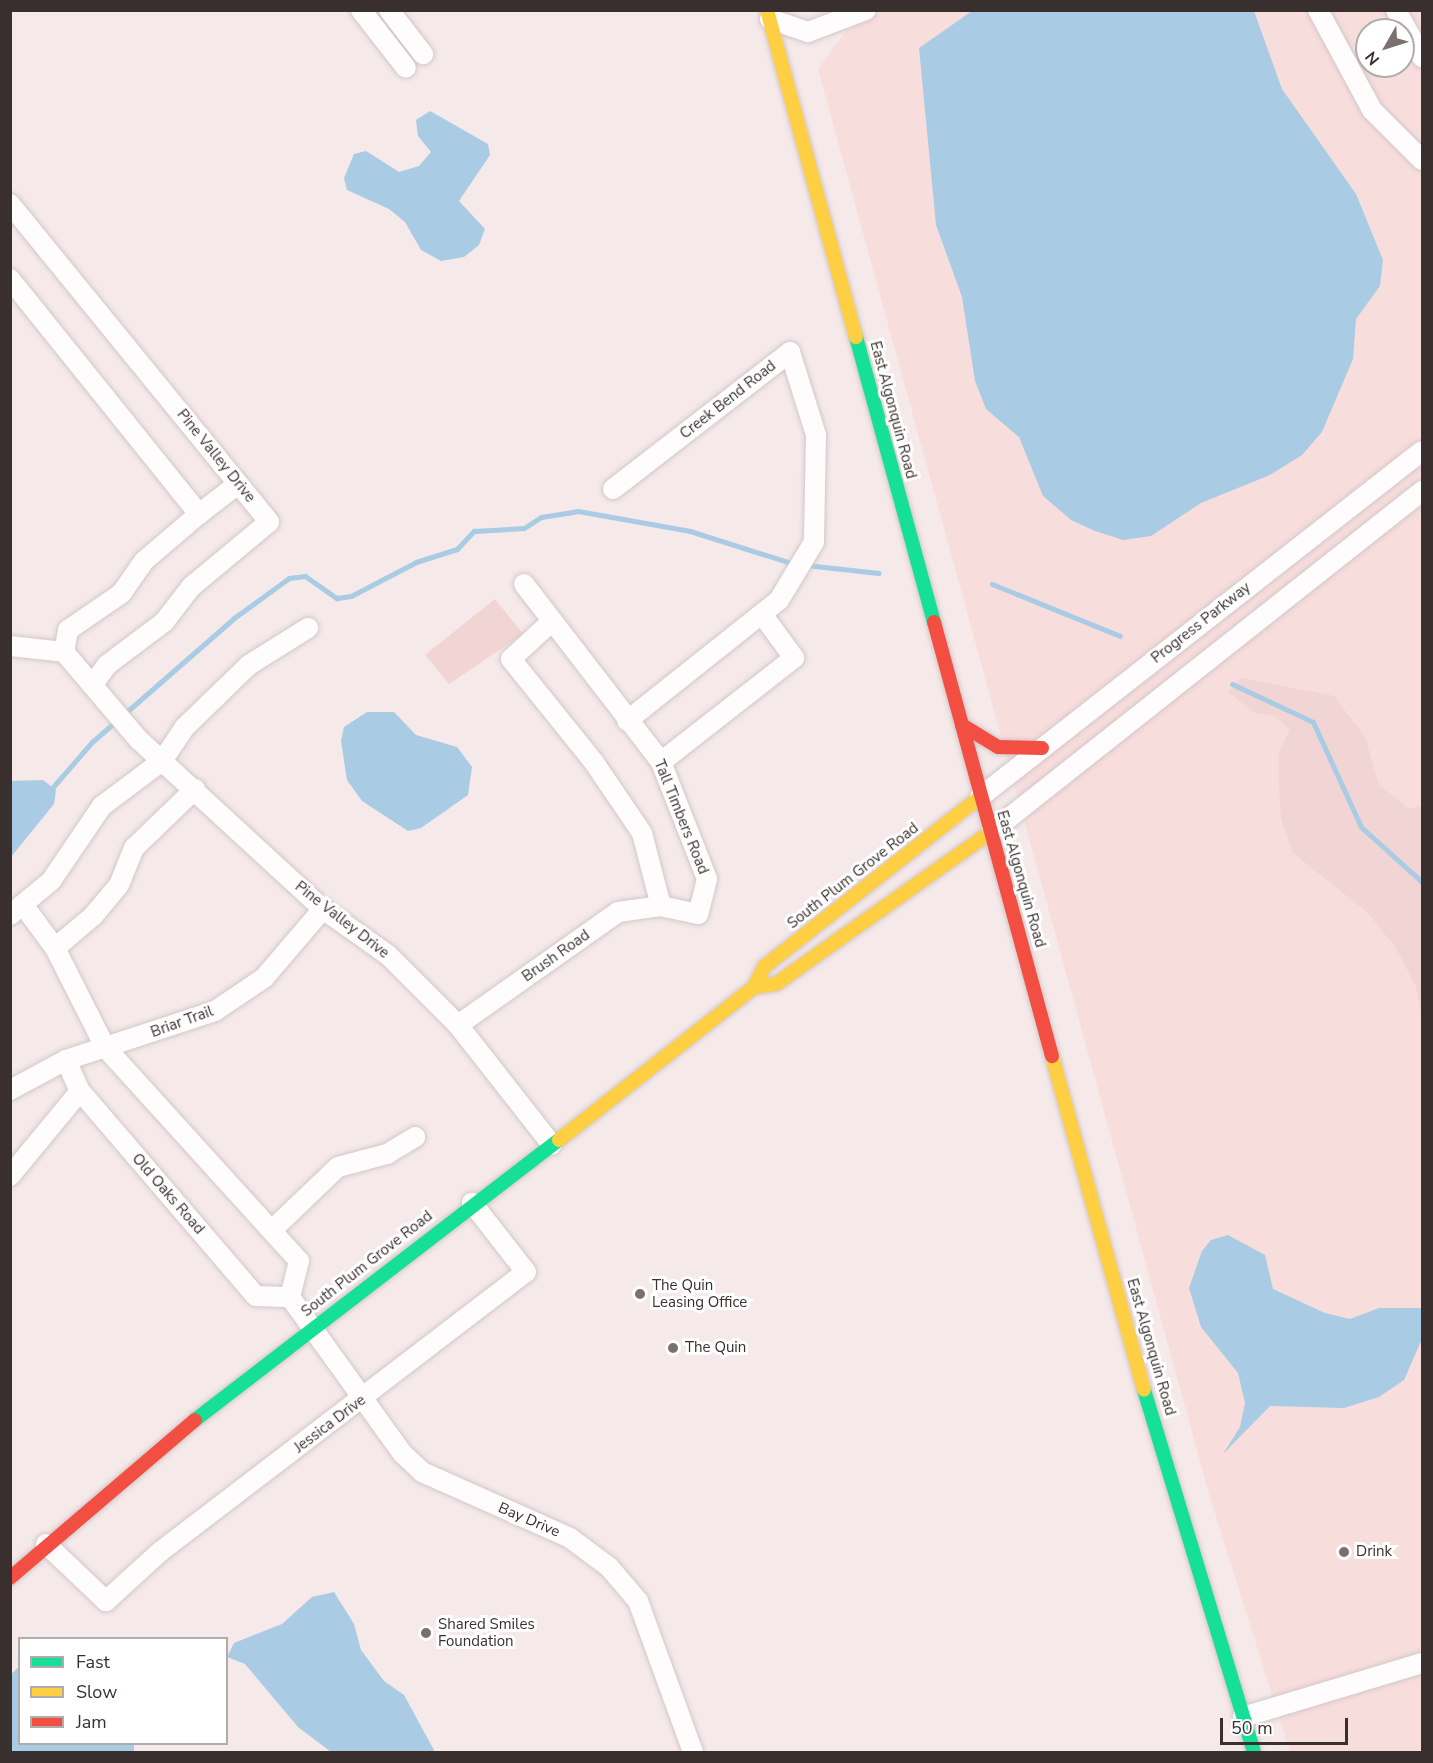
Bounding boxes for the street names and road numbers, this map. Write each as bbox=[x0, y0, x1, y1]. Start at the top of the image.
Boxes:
street label: East Algonquin Road bbox=[866, 339, 920, 481]
street label: Creek Bend Road bbox=[676, 357, 780, 443]
street label: Pine Valley Drive bbox=[173, 406, 259, 506]
street label: Progress Parkway bbox=[1148, 579, 1254, 667]
street label: Tall Timbers Road bbox=[650, 757, 712, 877]
street label: East Algonquin Road bbox=[993, 808, 1049, 950]
street label: South Plum Grove Road bbox=[784, 819, 922, 933]
street label: Pine Valley Drive bbox=[291, 878, 393, 962]
street label: Brush Road bbox=[519, 926, 593, 986]
street label: Briar Trail bbox=[148, 1002, 216, 1042]
street label: Old Oaks Road bbox=[128, 1150, 208, 1238]
street label: South Plum Grove Road bbox=[298, 1207, 436, 1321]
street label: East Algonquin Road bbox=[1123, 1276, 1179, 1418]
street label: Jessica Drive bbox=[291, 1391, 369, 1457]
street label: Bay Drive bbox=[495, 1499, 563, 1541]

